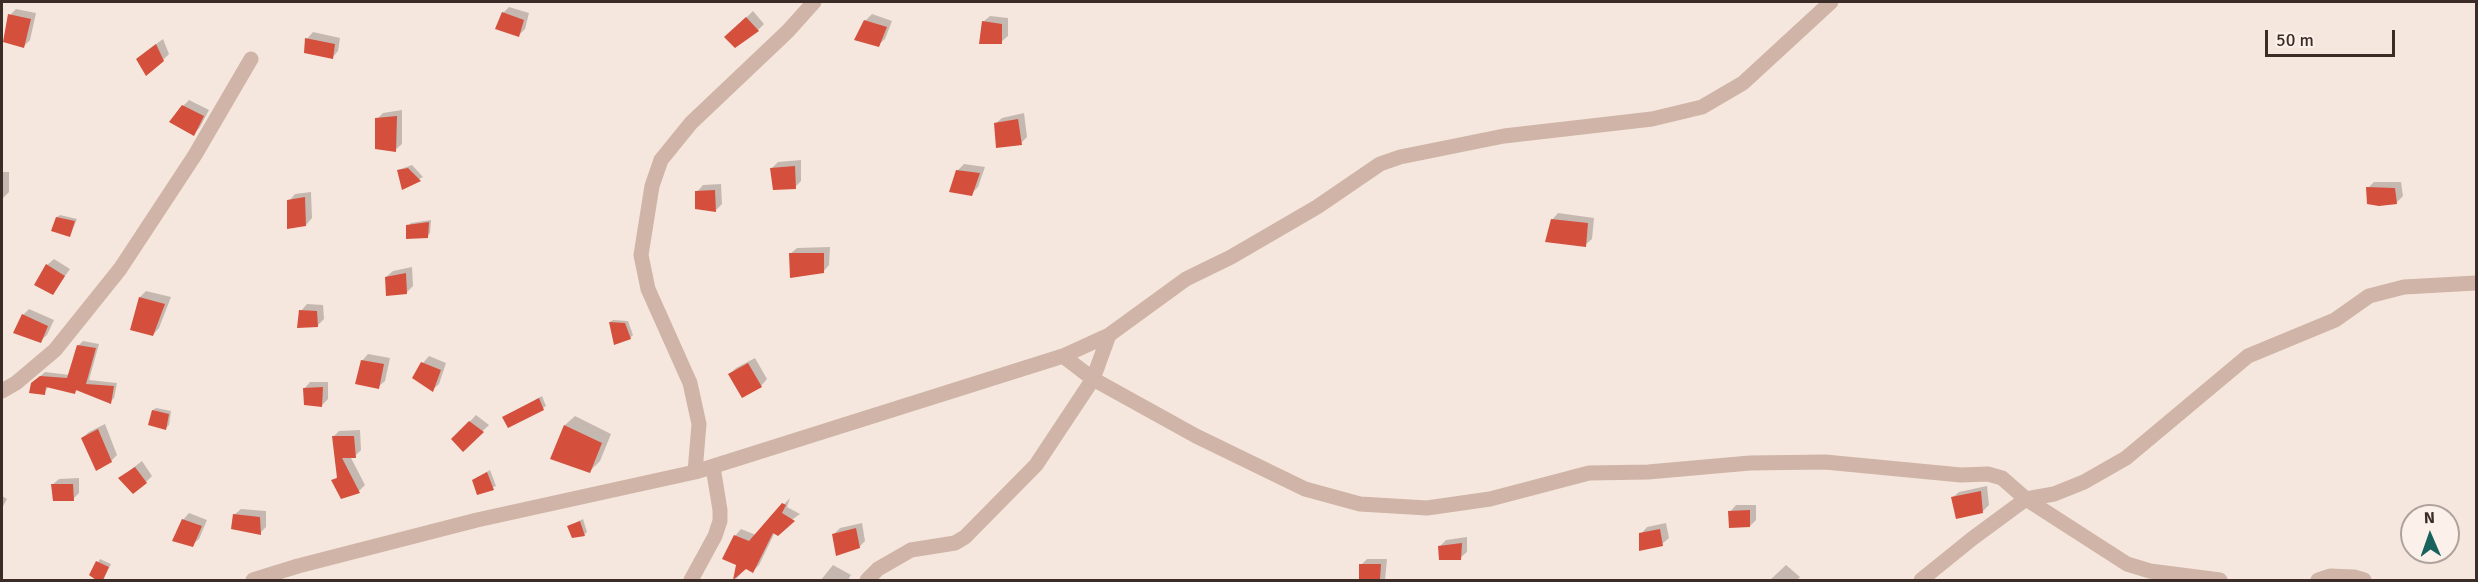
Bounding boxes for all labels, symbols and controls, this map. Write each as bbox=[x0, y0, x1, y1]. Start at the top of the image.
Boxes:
scale bar bbox=[2268, 18, 2398, 56]
text: 50 m bbox=[2276, 29, 2314, 51]
north arrow bbox=[2400, 504, 2460, 564]
text: N bbox=[2424, 508, 2435, 528]

